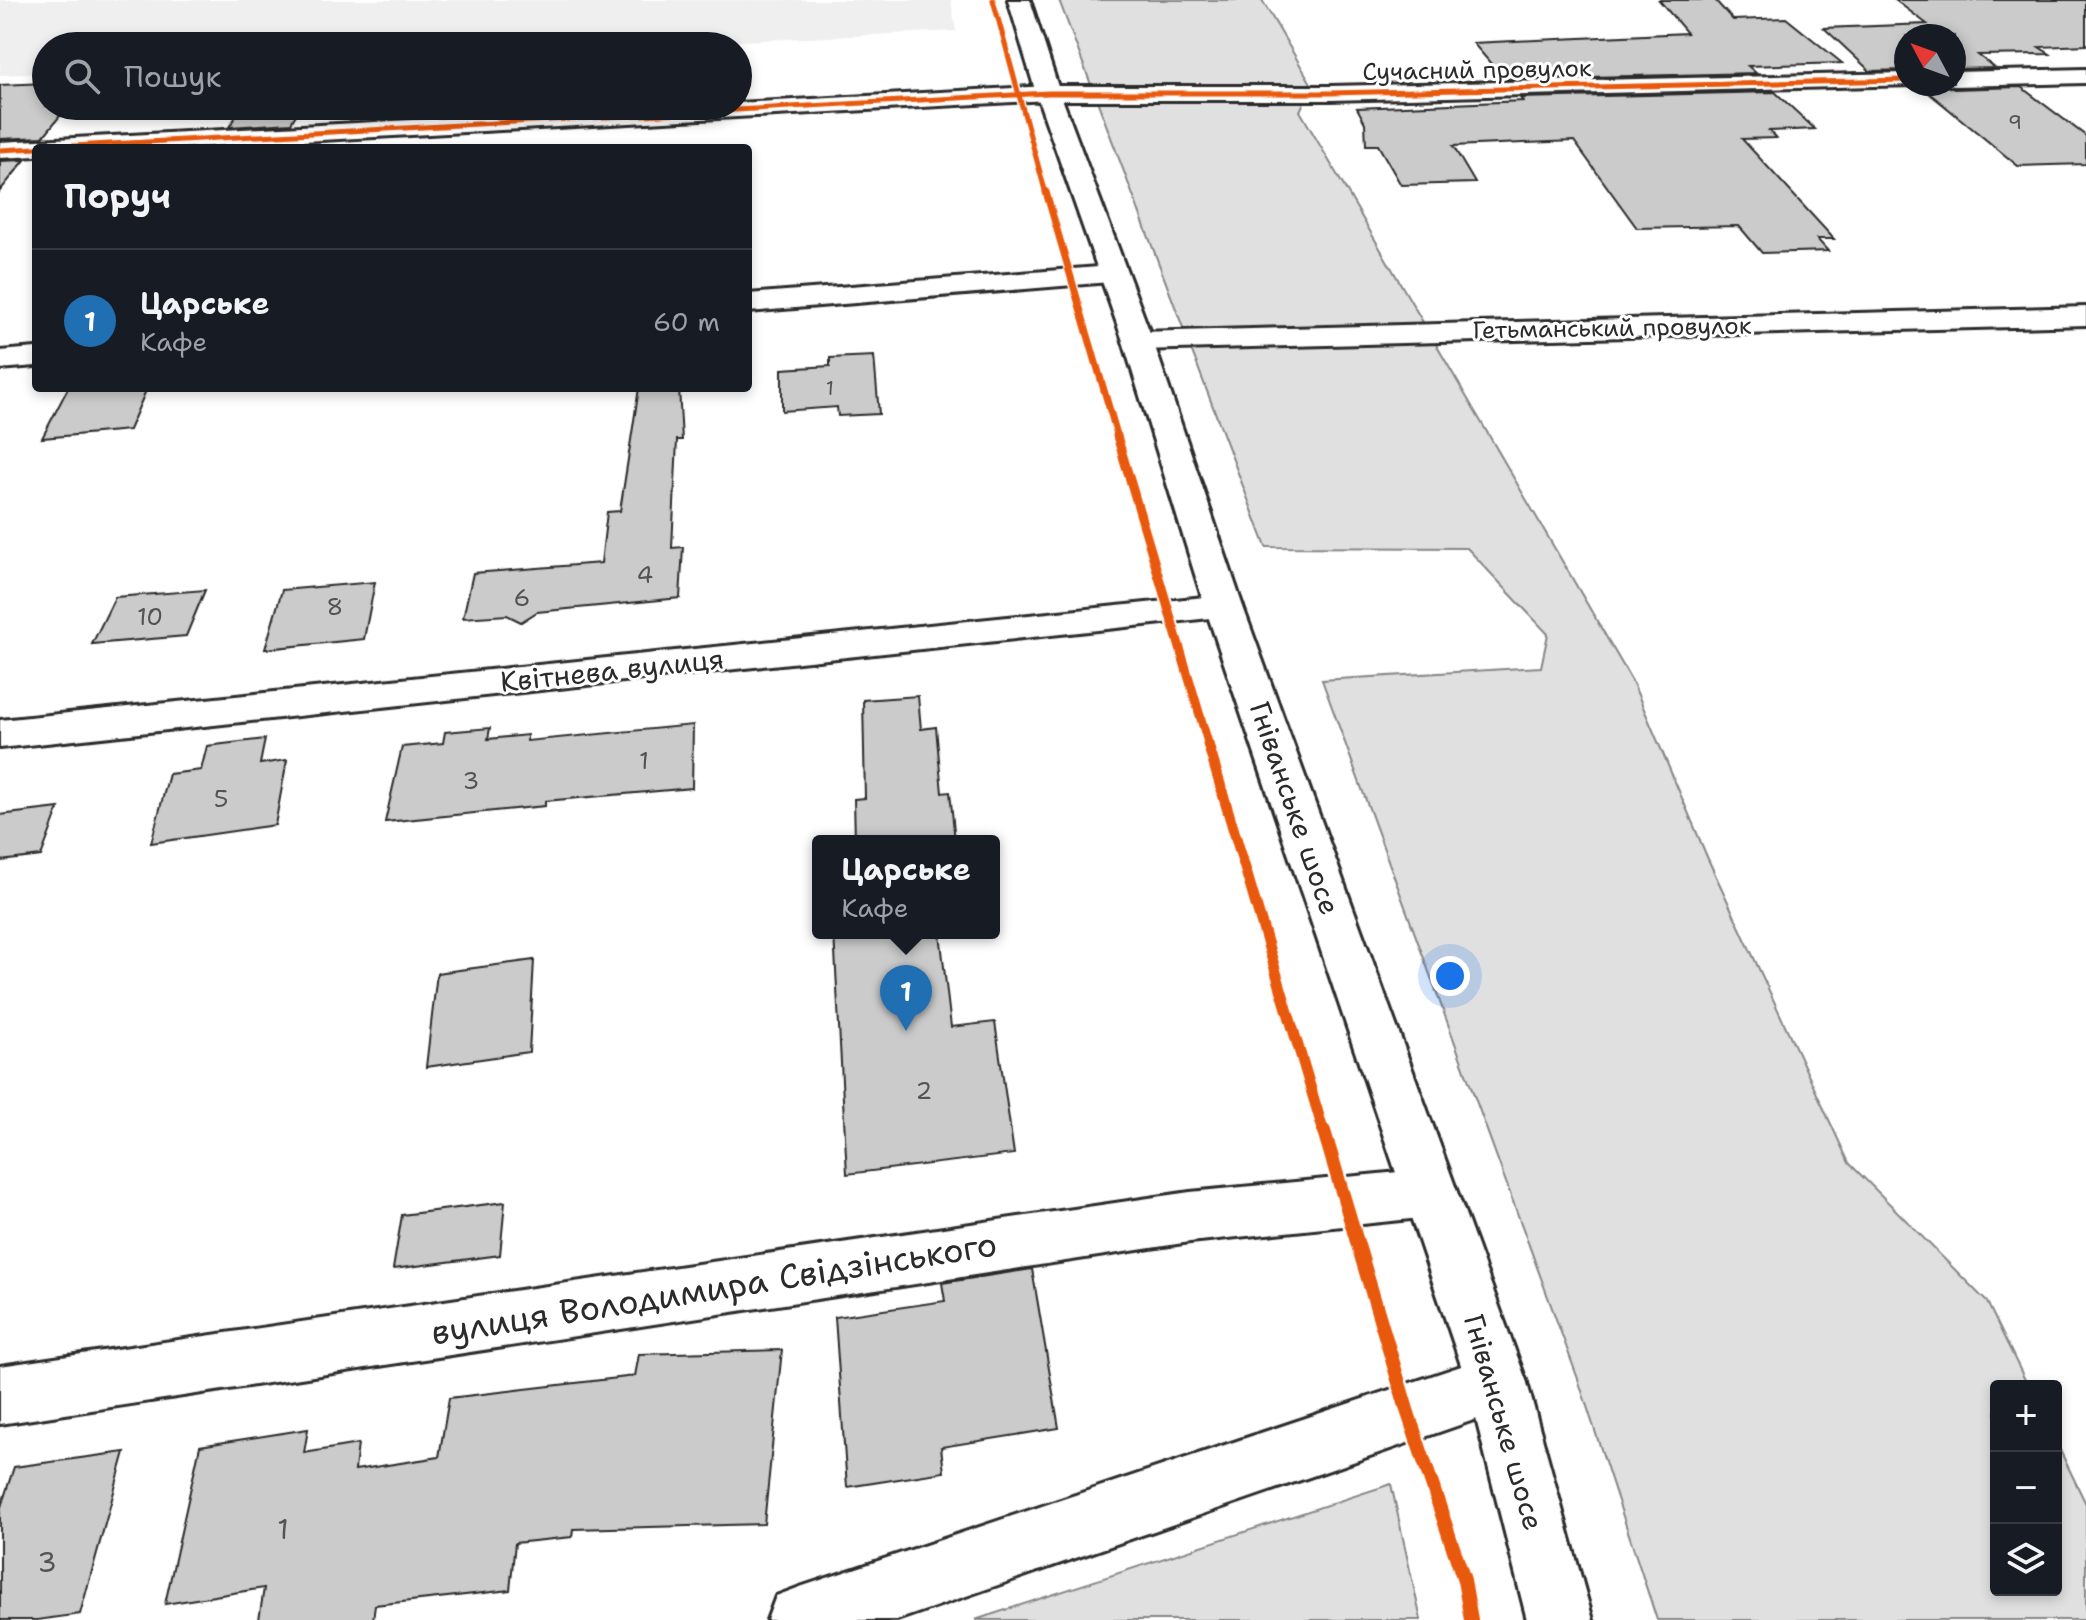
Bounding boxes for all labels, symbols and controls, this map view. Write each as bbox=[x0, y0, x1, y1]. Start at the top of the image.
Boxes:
north arrow bbox=[1894, 24, 1966, 96]
search box bbox=[32, 32, 752, 120]
street label: Сучасний провулок bbox=[1362, 52, 1592, 88]
icon: search bbox=[60, 54, 104, 98]
text: Пошук bbox=[124, 56, 221, 97]
house number: 9 bbox=[2008, 109, 2022, 135]
text: Поруч bbox=[64, 173, 171, 219]
text: Царське bbox=[140, 283, 269, 324]
text: 1 bbox=[84, 304, 96, 339]
text: 60 m bbox=[653, 304, 720, 339]
street label: Гетьманський провулок bbox=[1472, 310, 1752, 346]
text: Кафе bbox=[140, 324, 207, 359]
house number: 1 bbox=[826, 375, 834, 401]
house number: 4 bbox=[637, 559, 653, 591]
house number: 6 bbox=[514, 582, 530, 614]
house number: 8 bbox=[327, 591, 343, 623]
house number: 10 bbox=[137, 601, 163, 633]
street label: Квітнева вулиця bbox=[498, 639, 726, 701]
street label: Гніванське шосе bbox=[1241, 696, 1349, 920]
house number: 1 bbox=[639, 745, 649, 777]
house number: 3 bbox=[463, 765, 479, 797]
house number: 5 bbox=[214, 783, 228, 815]
popup bbox=[812, 835, 1000, 939]
text: Царське bbox=[841, 849, 971, 890]
text: Кафе bbox=[841, 890, 908, 925]
your location bbox=[1430, 956, 1470, 996]
pin: 1 bbox=[880, 965, 932, 1031]
house number: 2 bbox=[916, 1075, 932, 1107]
street label: вулиця Володимира Свідзінського bbox=[428, 1221, 1000, 1355]
street label: Гніванське шосе bbox=[1455, 1309, 1553, 1535]
map controls bbox=[1990, 1380, 2062, 1596]
button: + bbox=[1990, 1380, 2062, 1452]
button: − bbox=[1990, 1452, 2062, 1524]
house number: 1 bbox=[277, 1510, 289, 1548]
button: layers bbox=[1990, 1524, 2062, 1596]
house number: 3 bbox=[37, 1543, 57, 1581]

